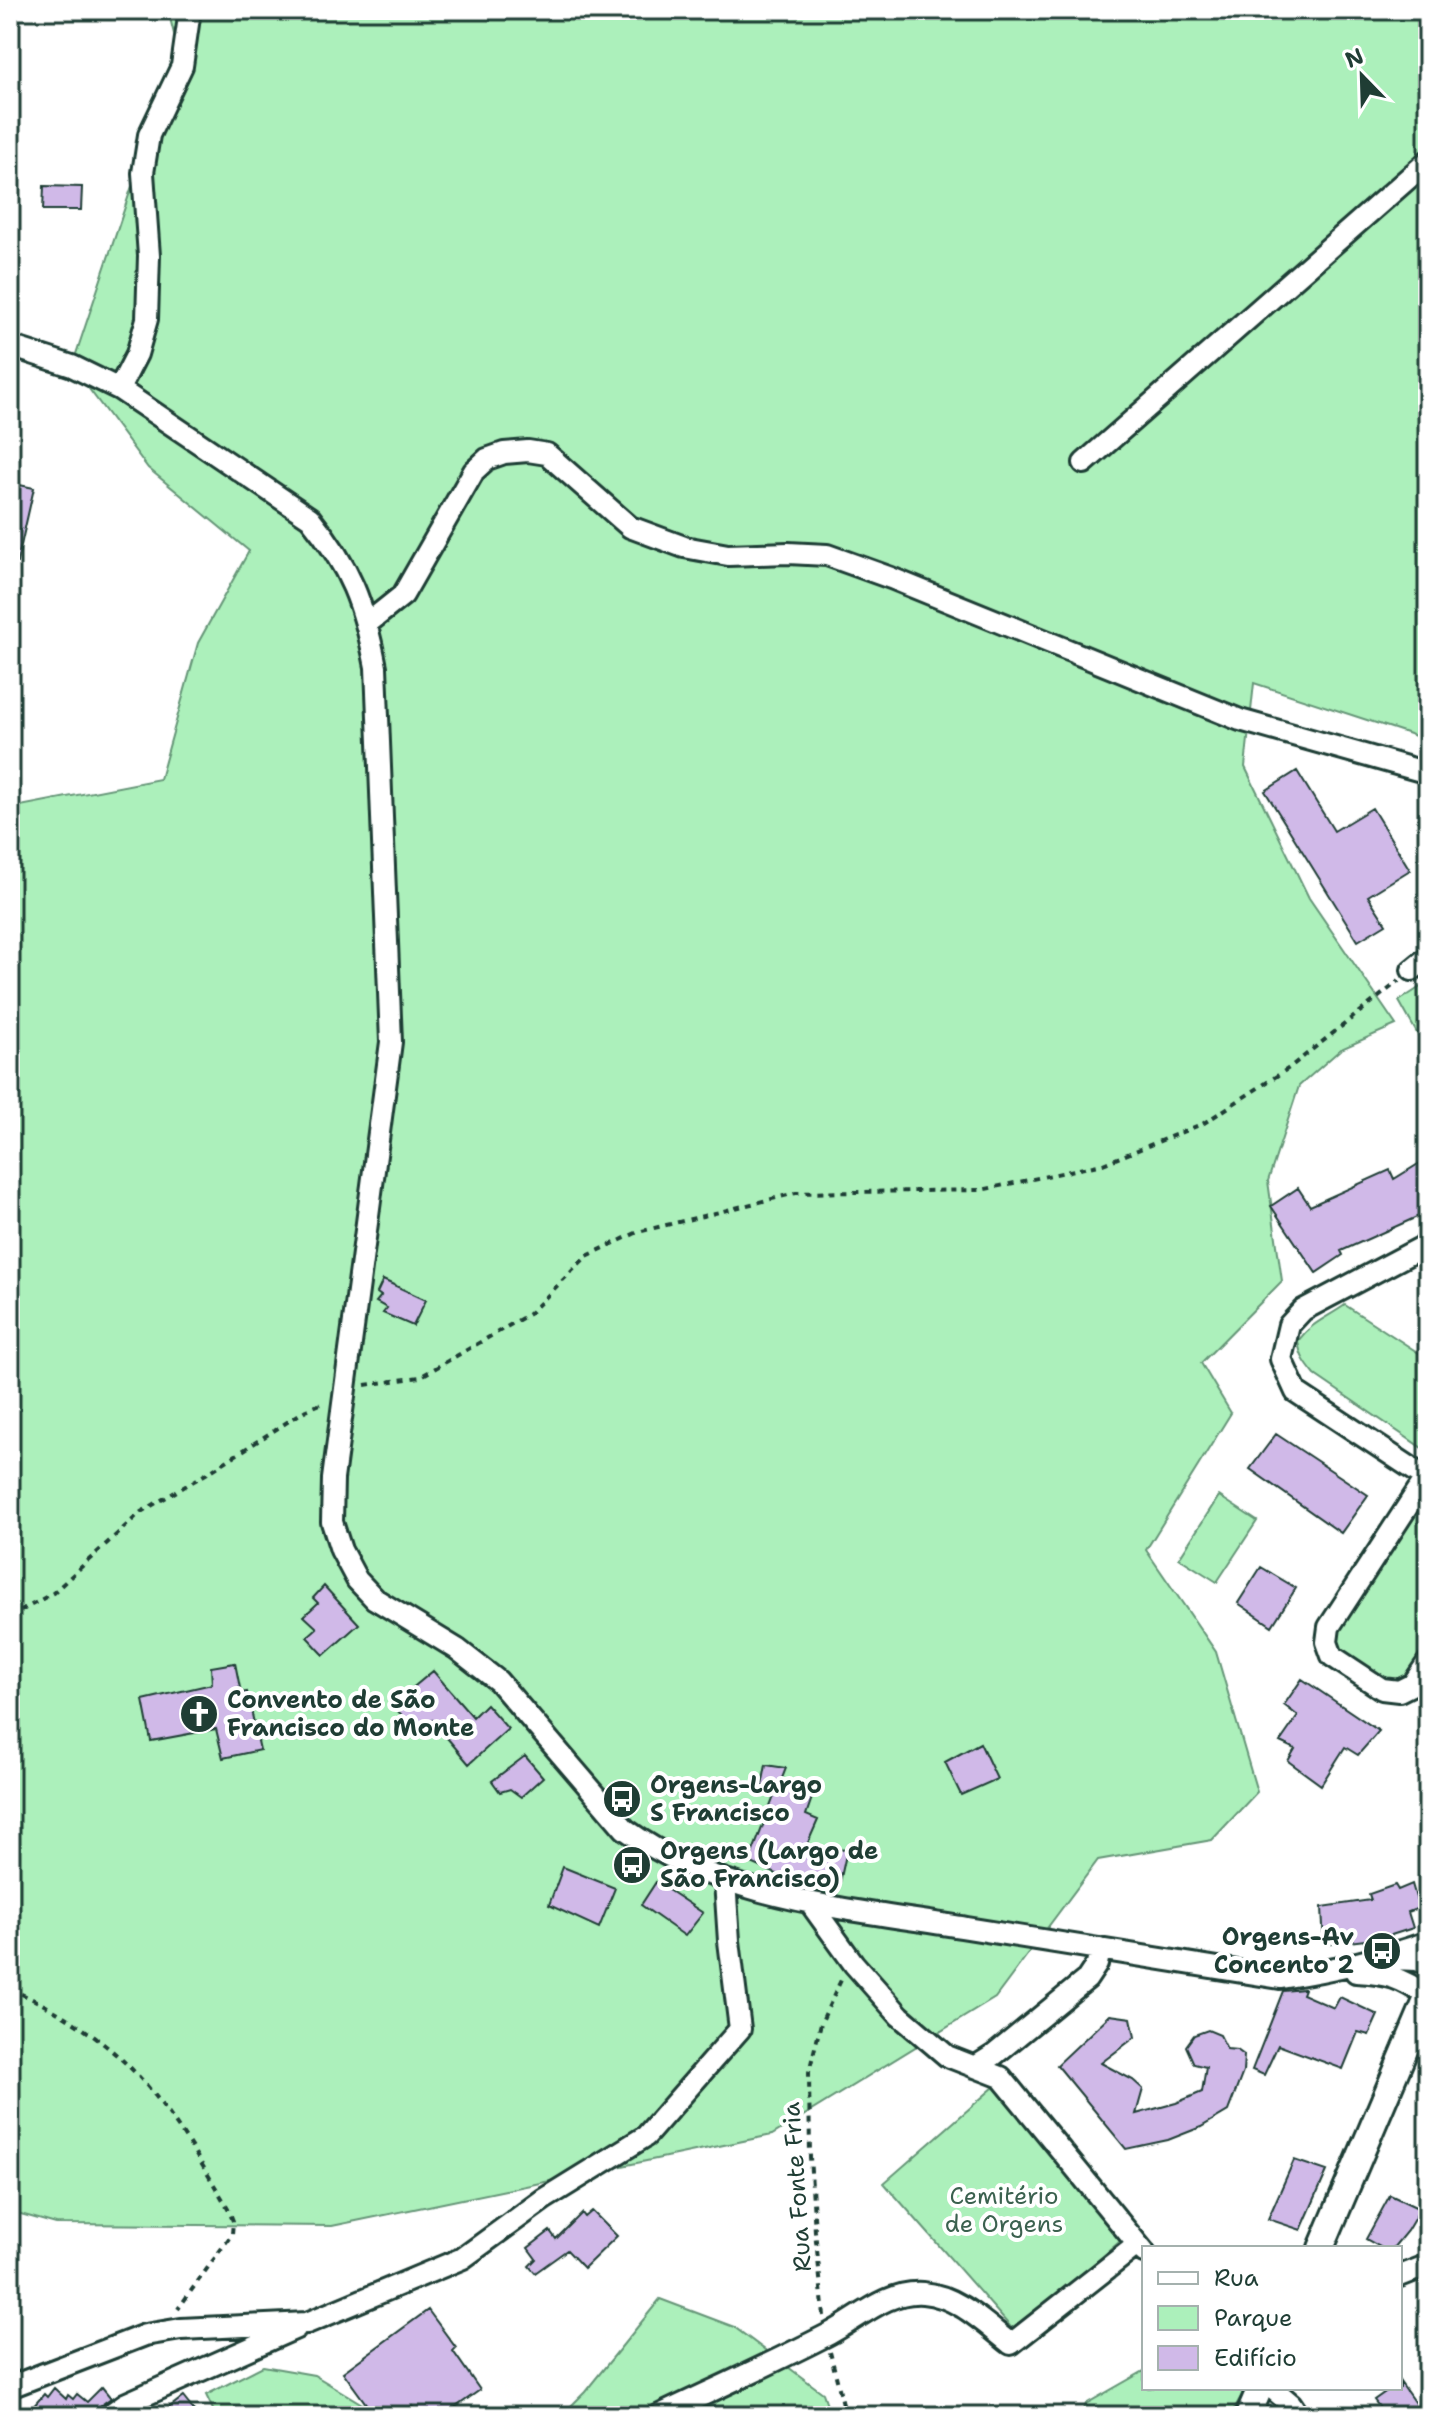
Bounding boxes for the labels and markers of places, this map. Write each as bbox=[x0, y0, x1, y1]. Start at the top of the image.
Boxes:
place label: Convento de São Francisco do Monte bbox=[227, 1684, 475, 1744]
church icon: Convento de São Francisco do Monte bbox=[178, 1693, 220, 1735]
place label: Orgens-Largo S Francisco bbox=[650, 1769, 822, 1829]
bus stop icon: Orgens-Largo S Francisco bbox=[601, 1778, 643, 1820]
place label: Orgens (Largo de São Francisco) bbox=[660, 1835, 879, 1895]
bus stop icon: Orgens (Largo de São Francisco) bbox=[611, 1844, 653, 1886]
place label: Orgens-Av Concento 2 bbox=[1214, 1921, 1354, 1981]
bus stop icon: Orgens-Av Concento 2 bbox=[1361, 1930, 1403, 1972]

